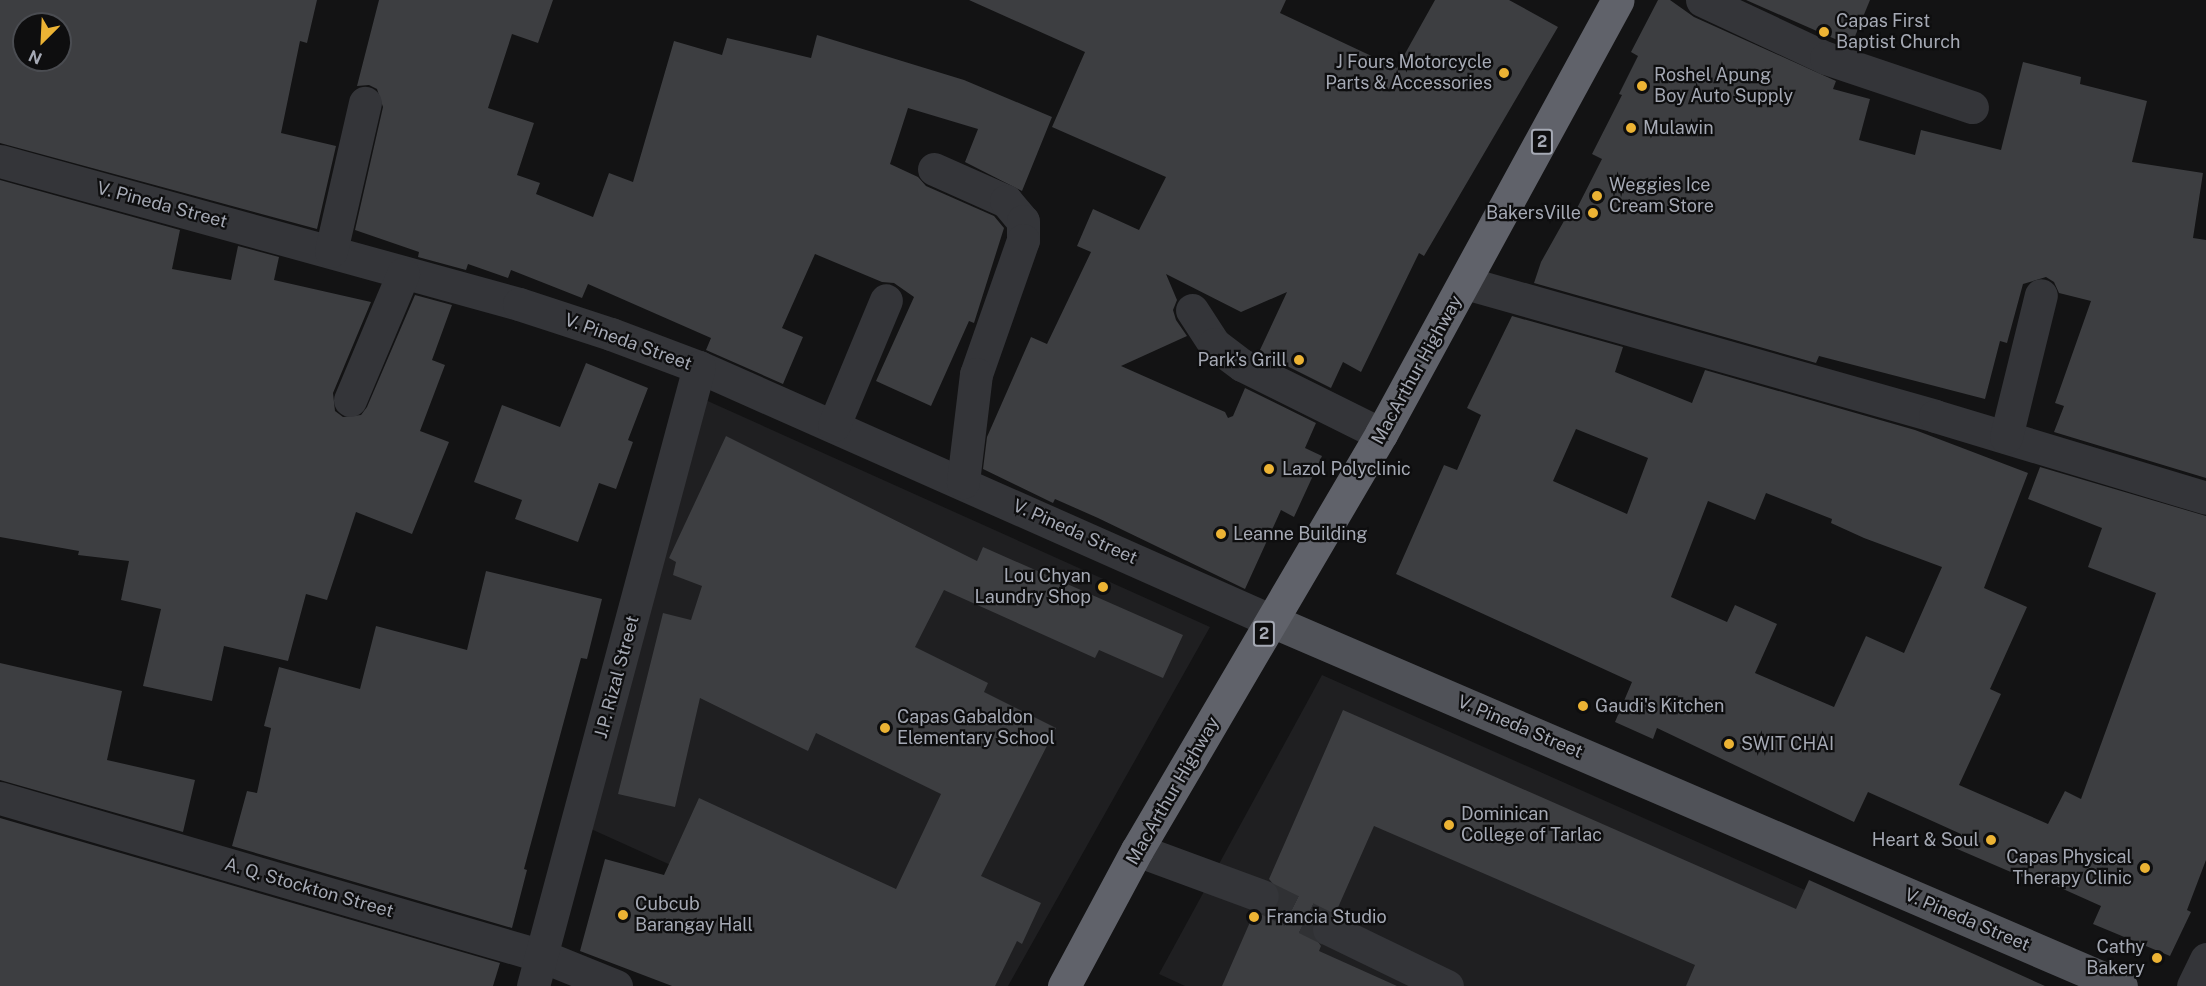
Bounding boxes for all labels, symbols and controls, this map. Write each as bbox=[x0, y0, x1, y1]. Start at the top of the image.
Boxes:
place label: Capas First Baptist Church bbox=[1836, 11, 1960, 54]
north arrow bbox=[12, 12, 72, 72]
marker: Capas First Baptist Church bbox=[1817, 25, 1831, 39]
text: N bbox=[26, 46, 45, 68]
place label: J Fours Motorcycle Parts & Accessories bbox=[1325, 52, 1492, 94]
place label: Roshel Apung Boy Auto Supply bbox=[1654, 65, 1793, 107]
marker: J Fours Motorcycle Parts & Accessories bbox=[1497, 66, 1511, 80]
marker: Roshel Apung Boy Auto Supply bbox=[1635, 79, 1649, 93]
place label: Mulawin bbox=[1643, 117, 1714, 139]
marker: Mulawin bbox=[1624, 121, 1638, 135]
road number: 2 bbox=[1530, 129, 1554, 155]
place label: Weggies Ice Cream Store bbox=[1609, 175, 1714, 218]
street label: V. Pineda Street bbox=[94, 177, 230, 233]
marker: Weggies Ice Cream Store bbox=[1590, 189, 1604, 203]
place label: BakersVille bbox=[1486, 202, 1581, 224]
marker: BakersVille bbox=[1586, 206, 1600, 220]
street label: MacArthur Highway bbox=[1367, 292, 1467, 448]
street label: V. Pineda Street bbox=[561, 309, 695, 375]
place label: Park's Grill bbox=[1197, 349, 1287, 371]
marker: Park's Grill bbox=[1292, 353, 1306, 367]
place label: Lazol Polyclinic bbox=[1282, 458, 1411, 480]
marker: Lazol Polyclinic bbox=[1260, 460, 1278, 478]
street label: V. Pineda Street bbox=[1009, 495, 1141, 569]
place label: Leanne Building bbox=[1233, 523, 1368, 545]
marker: Leanne Building bbox=[1214, 527, 1228, 541]
place label: Lou Chyan Laundry Shop bbox=[975, 566, 1091, 608]
marker: Lou Chyan Laundry Shop bbox=[1096, 580, 1110, 594]
street label: J.P. Rizal Street bbox=[590, 613, 644, 741]
road number: 2 bbox=[1252, 621, 1276, 647]
street label: V. Pineda Street bbox=[1454, 691, 1586, 763]
place label: Gaudi's Kitchen bbox=[1595, 695, 1724, 717]
marker: Gaudi's Kitchen bbox=[1576, 699, 1590, 713]
place label: Capas Gabaldon Elementary School bbox=[897, 707, 1055, 750]
street label: MacArthur Highway bbox=[1122, 713, 1224, 869]
marker: Capas Gabaldon Elementary School bbox=[878, 721, 892, 735]
place label: SWIT CHAI bbox=[1741, 733, 1834, 755]
marker: SWIT CHAI bbox=[1722, 737, 1736, 751]
place label: Dominican College of Tarlac bbox=[1461, 804, 1602, 846]
marker: Dominican College of Tarlac bbox=[1442, 818, 1456, 832]
place label: Heart & Soul bbox=[1872, 829, 1979, 851]
marker: Heart & Soul bbox=[1984, 833, 1998, 847]
place label: Capas Physical Therapy Clinic bbox=[2006, 847, 2132, 890]
street label: A. Q. Stockton Street bbox=[222, 854, 396, 922]
marker: Capas Physical Therapy Clinic bbox=[2136, 859, 2154, 877]
street label: V. Pineda Street bbox=[1901, 884, 2033, 956]
place label: Cubcub Barangay Hall bbox=[635, 894, 753, 936]
place label: Francia Studio bbox=[1266, 906, 1387, 928]
marker: Cubcub Barangay Hall bbox=[616, 908, 630, 922]
marker: Francia Studio bbox=[1247, 910, 1261, 924]
place label: Cathy Bakery bbox=[2086, 937, 2145, 980]
marker: Cathy Bakery bbox=[2150, 951, 2164, 965]

